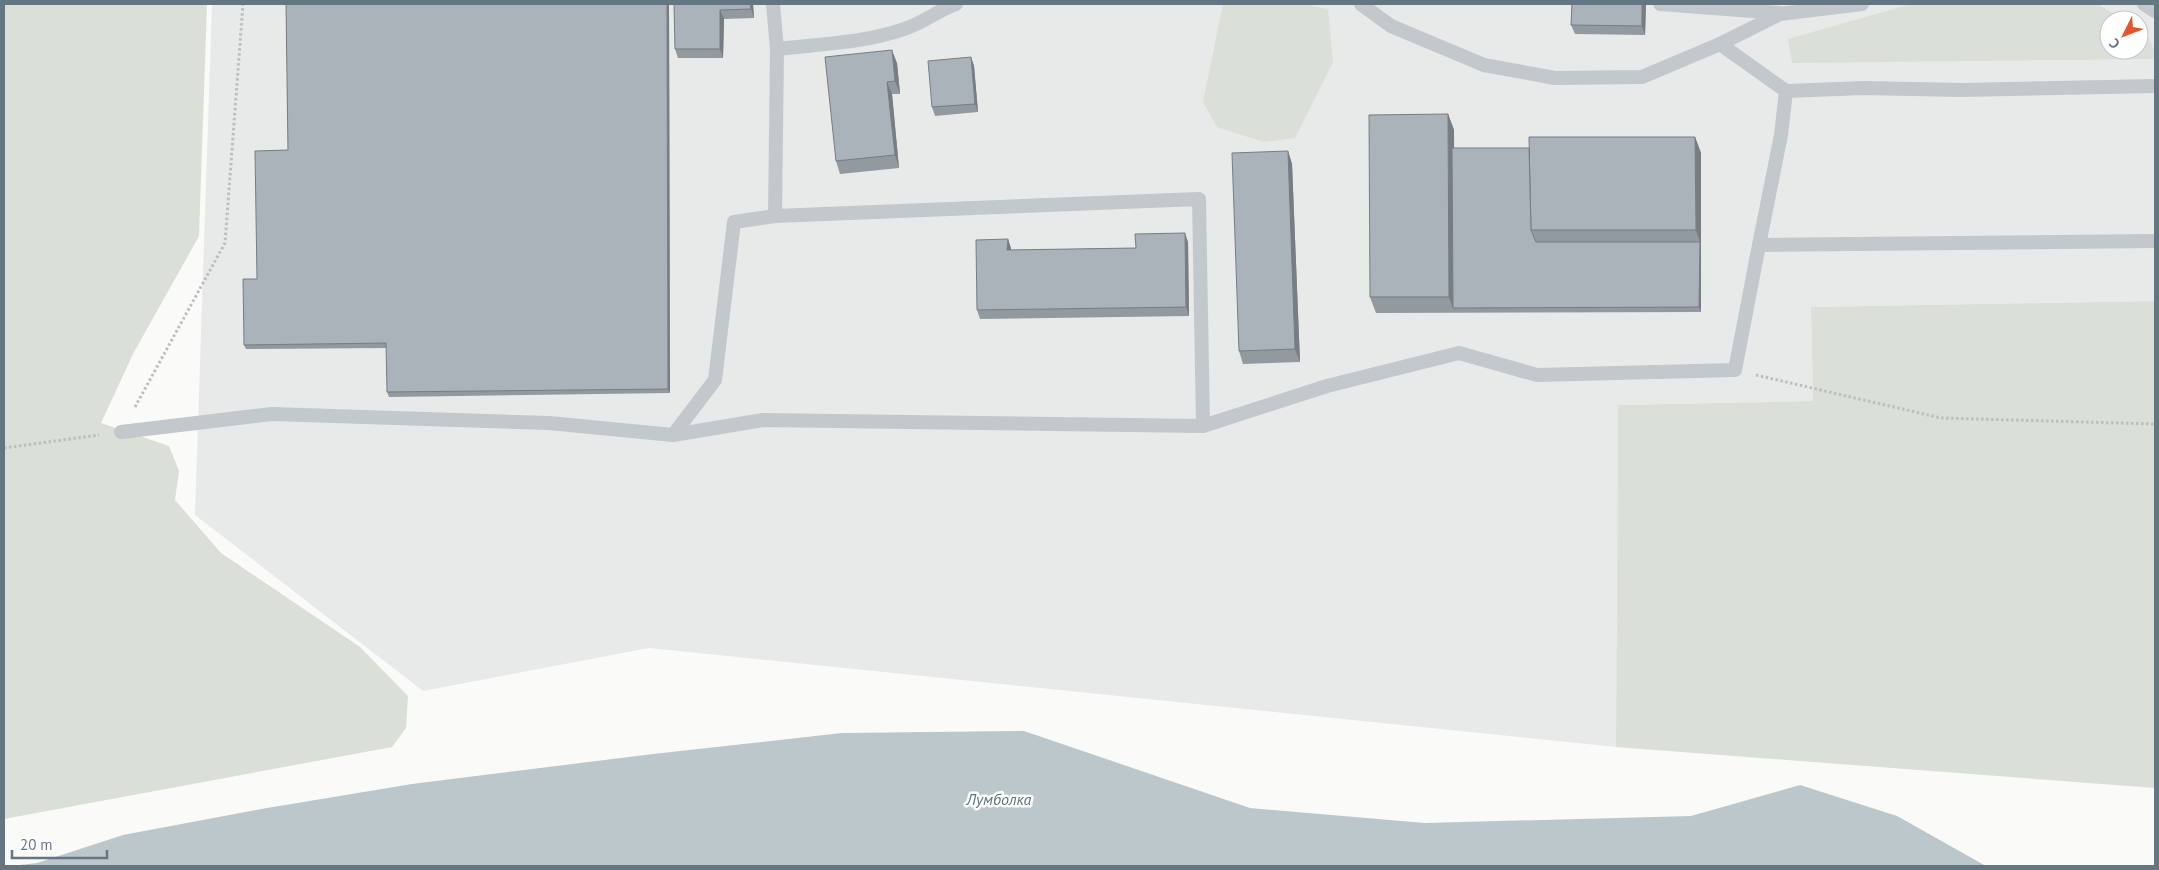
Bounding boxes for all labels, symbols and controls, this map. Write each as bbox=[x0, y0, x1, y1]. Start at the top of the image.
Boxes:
north arrow bbox=[2099, 10, 2149, 60]
text: С bbox=[2105, 35, 2124, 53]
water label: Лумболка bbox=[966, 789, 1032, 809]
scale bar bbox=[12, 828, 108, 860]
text: 20 m bbox=[20, 835, 53, 854]

